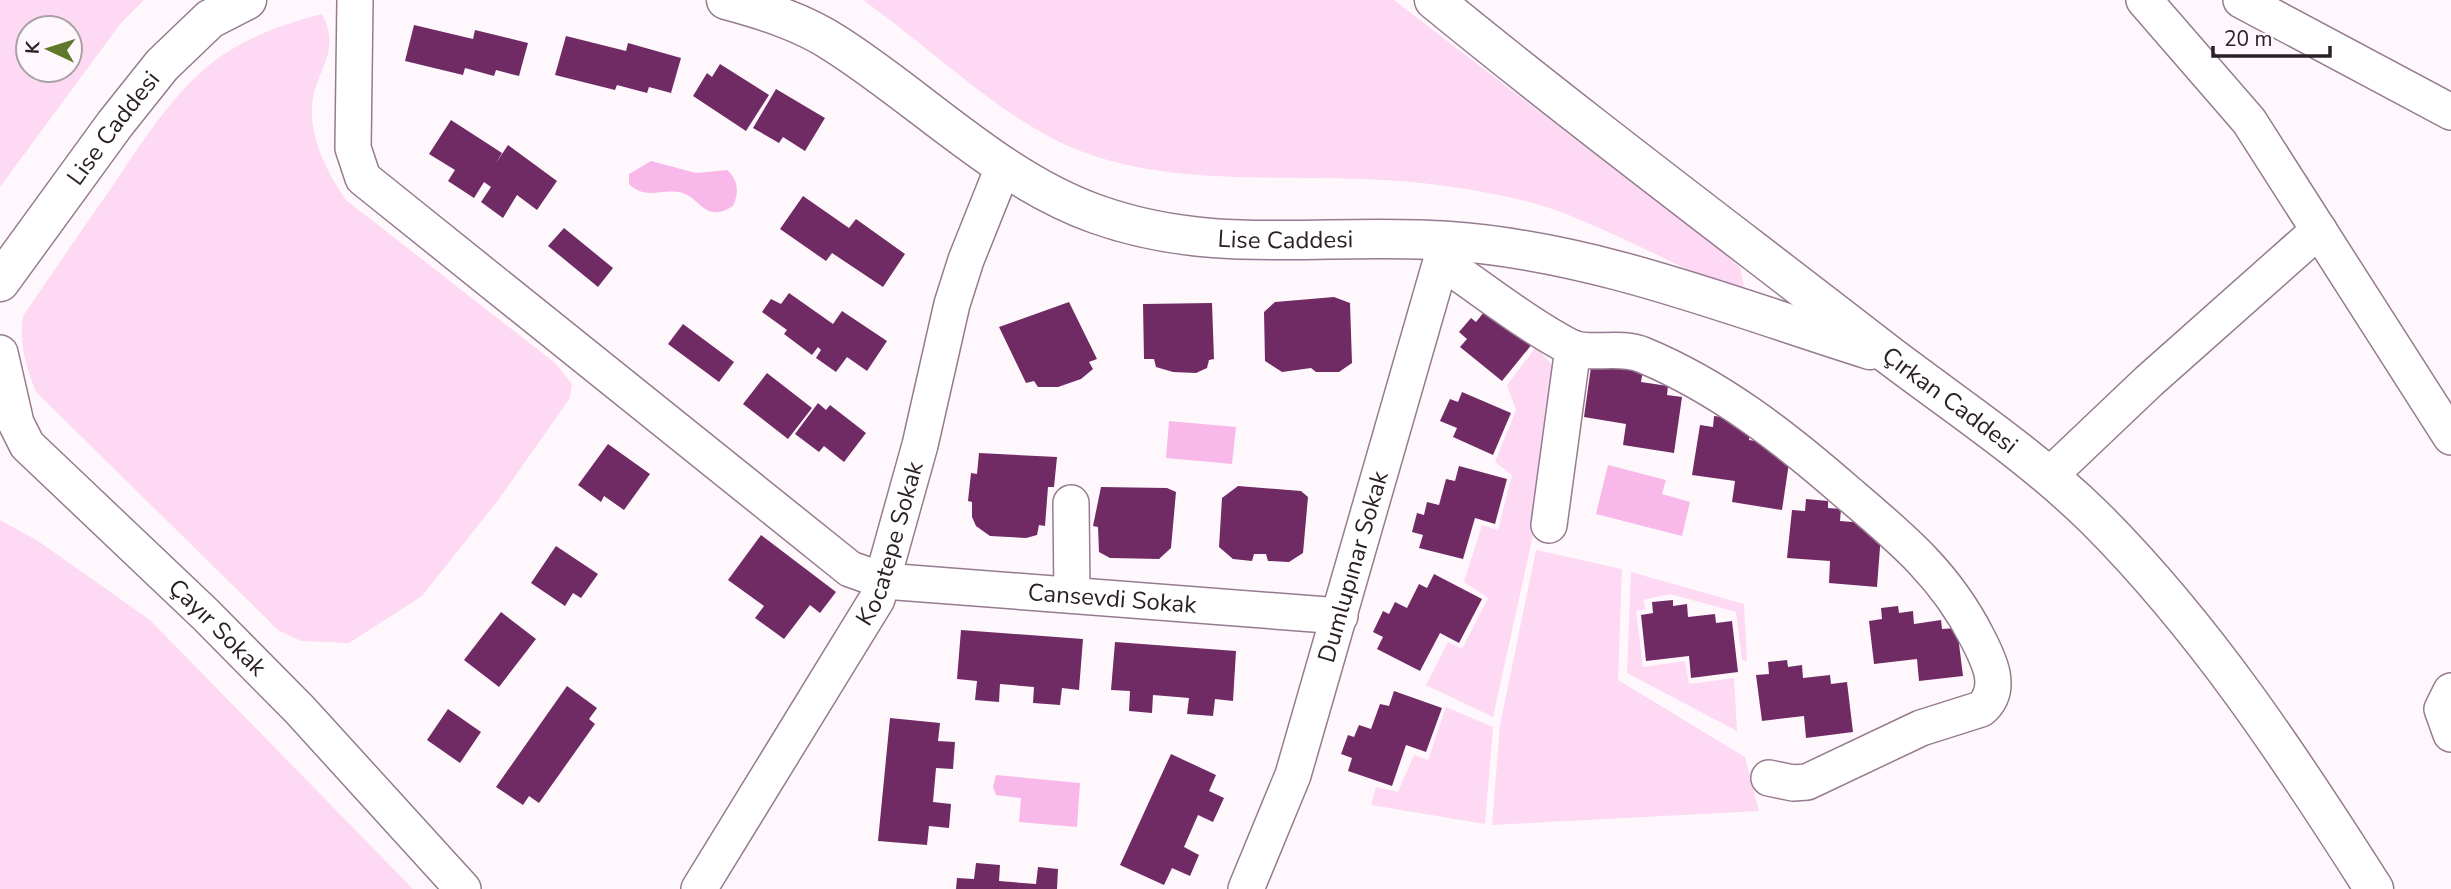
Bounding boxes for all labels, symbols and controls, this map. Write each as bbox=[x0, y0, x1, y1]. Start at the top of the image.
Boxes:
north arrow bbox=[14, 14, 84, 84]
scale bar bbox=[2213, 14, 2330, 58]
text: 20 m bbox=[2224, 25, 2273, 53]
text: K bbox=[20, 39, 47, 55]
street label: Lise Caddesi bbox=[60, 64, 167, 192]
street label: Lise Caddesi bbox=[1217, 222, 1353, 256]
street label: Çırkan Caddesi bbox=[1876, 339, 2024, 461]
street label: Kocatepe Sokak bbox=[848, 457, 931, 632]
street label: Dumlupınar Sokak bbox=[1310, 466, 1396, 666]
street label: Çayır Sokak bbox=[162, 572, 274, 684]
street label: Cansevdi Sokak bbox=[1027, 576, 1199, 621]

